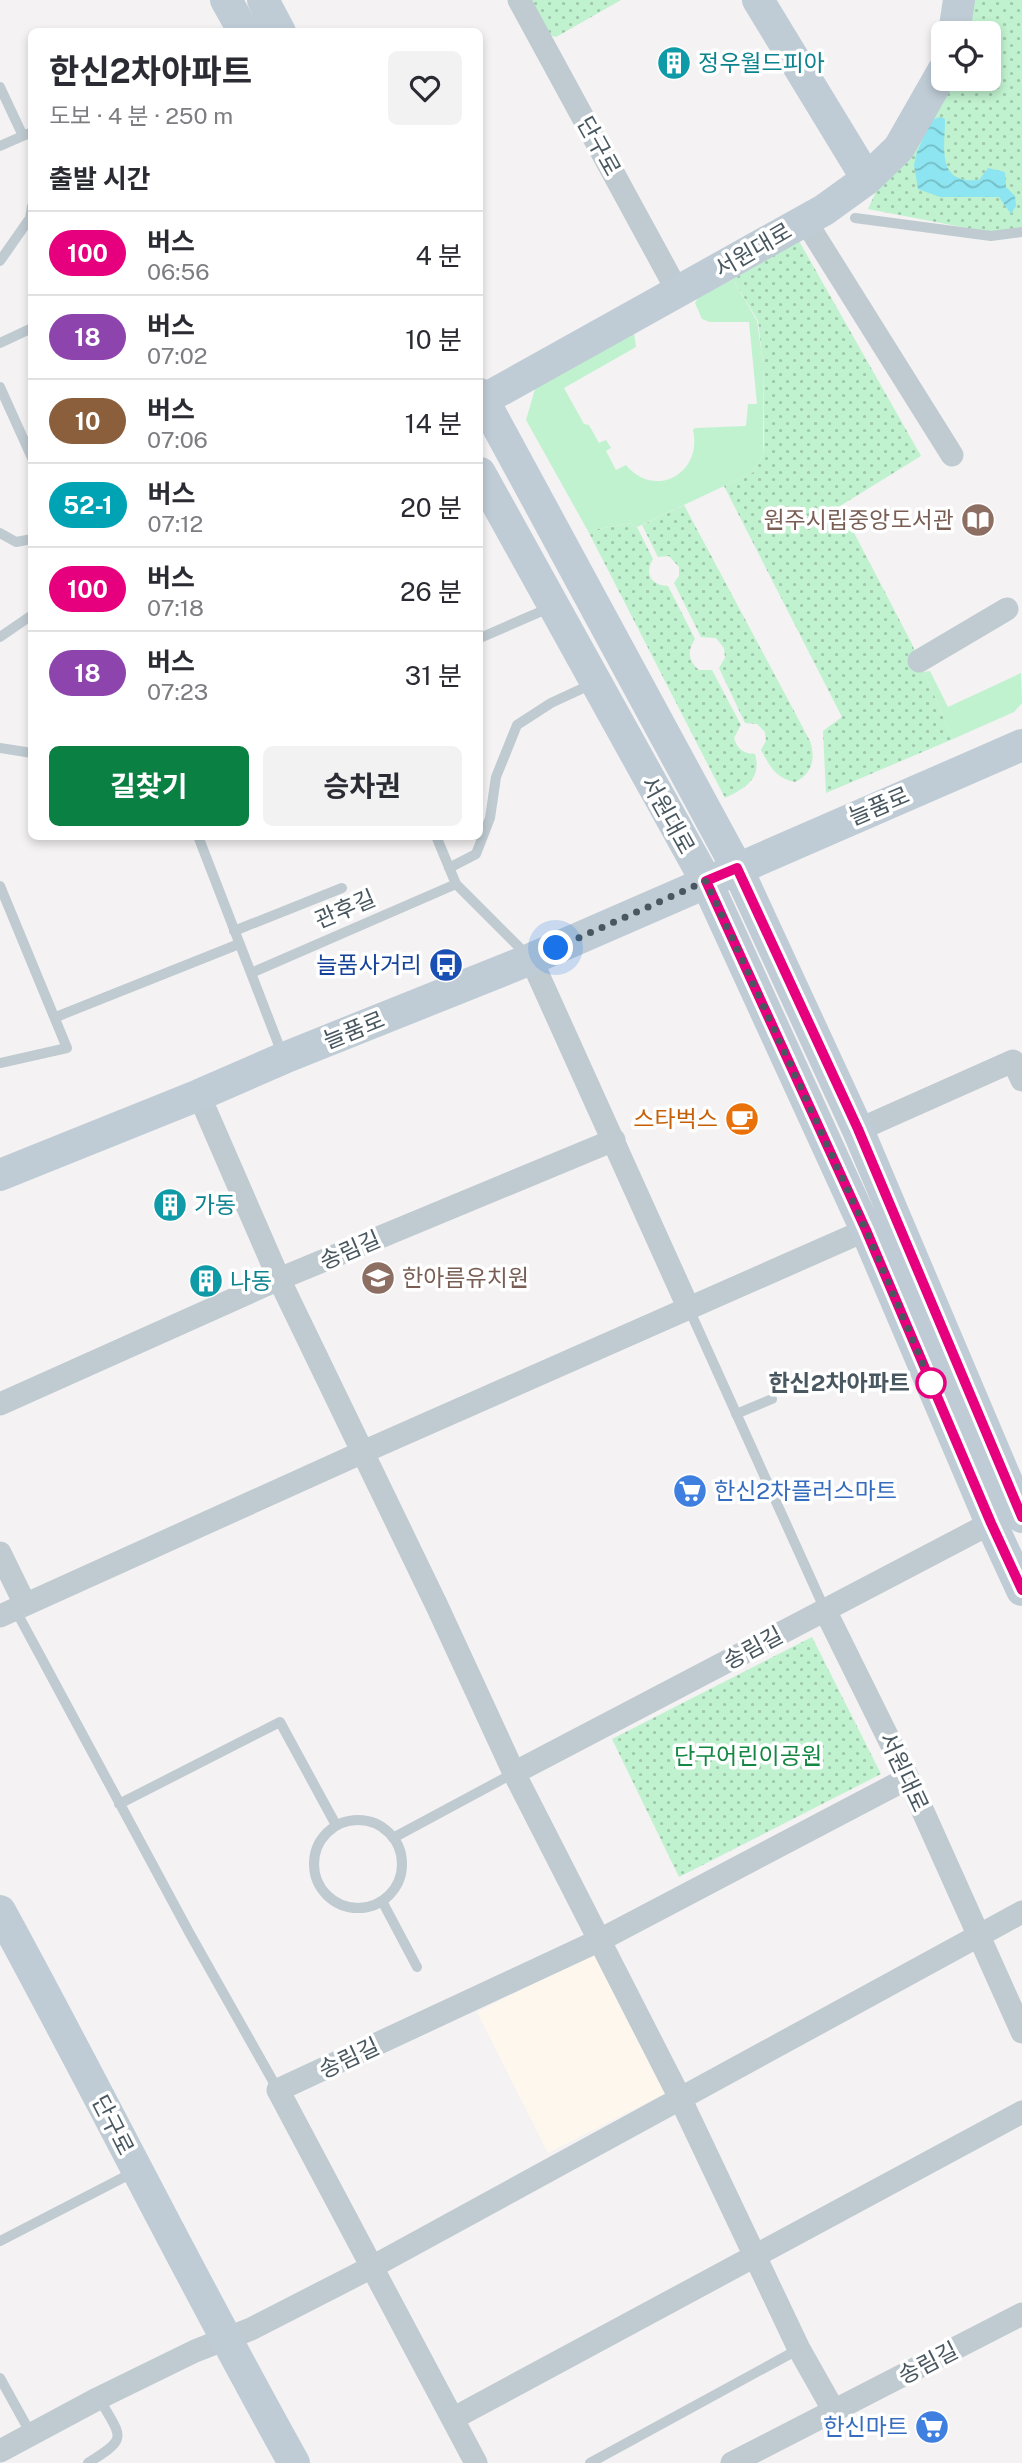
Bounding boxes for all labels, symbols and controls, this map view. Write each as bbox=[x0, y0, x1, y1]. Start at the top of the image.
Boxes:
map controls bbox=[931, 21, 1001, 91]
button: locate bbox=[931, 21, 1001, 91]
building icon: 정우월드피아 bbox=[655, 44, 693, 82]
place label: 정우월드피아 bbox=[698, 49, 825, 76]
button: heart bbox=[388, 51, 462, 125]
text: 한신2차아파트 bbox=[49, 52, 252, 90]
text: 도보 · 4 분 · 250 m bbox=[49, 102, 233, 129]
street label: 단구로 bbox=[572, 111, 627, 180]
text: 출발 시간 bbox=[49, 163, 151, 194]
street label: 서원대로 bbox=[709, 217, 796, 282]
text: 버스 bbox=[147, 226, 195, 257]
text: 100 bbox=[67, 239, 108, 267]
text: 4 분 bbox=[415, 240, 462, 271]
text: 06:56 bbox=[147, 258, 209, 285]
text: 버스 bbox=[147, 310, 195, 341]
text: 18 bbox=[74, 323, 101, 351]
text: 10 분 bbox=[405, 324, 462, 355]
text: 07:02 bbox=[147, 342, 207, 369]
text: 버스 bbox=[147, 394, 195, 425]
text: 10 bbox=[75, 407, 100, 435]
text: 14 분 bbox=[405, 408, 462, 439]
text: 07:06 bbox=[147, 426, 208, 453]
text: 버스 bbox=[148, 478, 195, 509]
text: 52-1 bbox=[63, 491, 113, 519]
text: 20 분 bbox=[400, 492, 462, 523]
library icon: 원주시립중앙도서관 bbox=[959, 501, 997, 539]
place label: 원주시립중앙도서관 bbox=[764, 506, 954, 533]
text: 07:12 bbox=[148, 510, 203, 537]
text: 버스 bbox=[147, 562, 195, 593]
text: 100 bbox=[67, 575, 108, 603]
text: 26 분 bbox=[400, 576, 462, 607]
text: 07:18 bbox=[147, 594, 204, 621]
text: 버스 bbox=[147, 646, 195, 677]
text: 18 bbox=[74, 659, 101, 687]
text: 31 분 bbox=[405, 660, 462, 691]
text: 07:23 bbox=[147, 678, 208, 705]
button: 길찾기 bbox=[49, 746, 249, 826]
button: 승차권 bbox=[263, 746, 462, 826]
street label: 서원대로 bbox=[636, 771, 701, 858]
street label: 늘품로 bbox=[844, 781, 913, 830]
street label: 관후길 bbox=[310, 884, 379, 933]
your location bbox=[538, 930, 573, 965]
bus stop icon: 늘품사거리 bbox=[427, 946, 465, 984]
place label: 늘품사거리 bbox=[316, 951, 422, 978]
street label: 늘품로 bbox=[319, 1005, 388, 1054]
cafe icon: 스타벅스 bbox=[723, 1100, 761, 1138]
place label: 스타벅스 bbox=[633, 1105, 718, 1132]
building icon: 가동 bbox=[151, 1186, 189, 1224]
place label: 가동 bbox=[194, 1191, 236, 1218]
street label: 송림길 bbox=[315, 1225, 384, 1274]
school or university icon: 한아름유치원 bbox=[359, 1259, 397, 1297]
building icon: 나동 bbox=[187, 1262, 225, 1300]
place label: 한아름유치원 bbox=[402, 1264, 529, 1291]
place label: 나동 bbox=[230, 1267, 272, 1294]
marker: 한신2차아파트 bbox=[916, 1368, 946, 1398]
place label: 한신2차아파트 bbox=[768, 1369, 910, 1396]
supermarket icon: 한신2차플러스마트 bbox=[671, 1472, 709, 1510]
place label: 한신2차플러스마트 bbox=[714, 1477, 897, 1504]
street label: 송림길 bbox=[718, 1621, 787, 1674]
street label: 서원대로 bbox=[874, 1728, 935, 1816]
park label: 단구어린이공원 bbox=[674, 1742, 822, 1769]
street label: 송림길 bbox=[314, 2032, 383, 2083]
street label: 단구로 bbox=[87, 2090, 140, 2159]
street label: 송림길 bbox=[893, 2336, 962, 2389]
supermarket icon: 한신마트 bbox=[913, 2408, 951, 2446]
place label: 한신마트 bbox=[823, 2413, 908, 2440]

